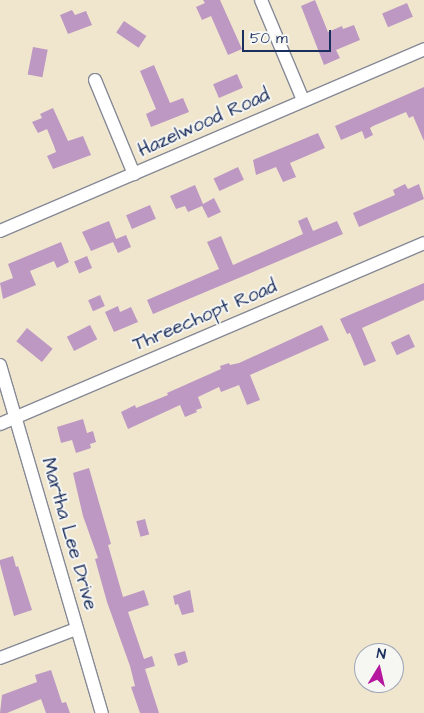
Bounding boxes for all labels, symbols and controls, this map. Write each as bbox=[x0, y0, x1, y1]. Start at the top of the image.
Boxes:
scale bar bbox=[244, 20, 333, 52]
text: 50 m bbox=[250, 28, 288, 49]
street label: Hazelwood Road bbox=[135, 84, 273, 162]
street label: Threechopt Road bbox=[130, 275, 280, 357]
street label: Martha Lee Drive bbox=[36, 455, 102, 613]
north arrow bbox=[354, 643, 404, 693]
text: N bbox=[375, 644, 387, 665]

